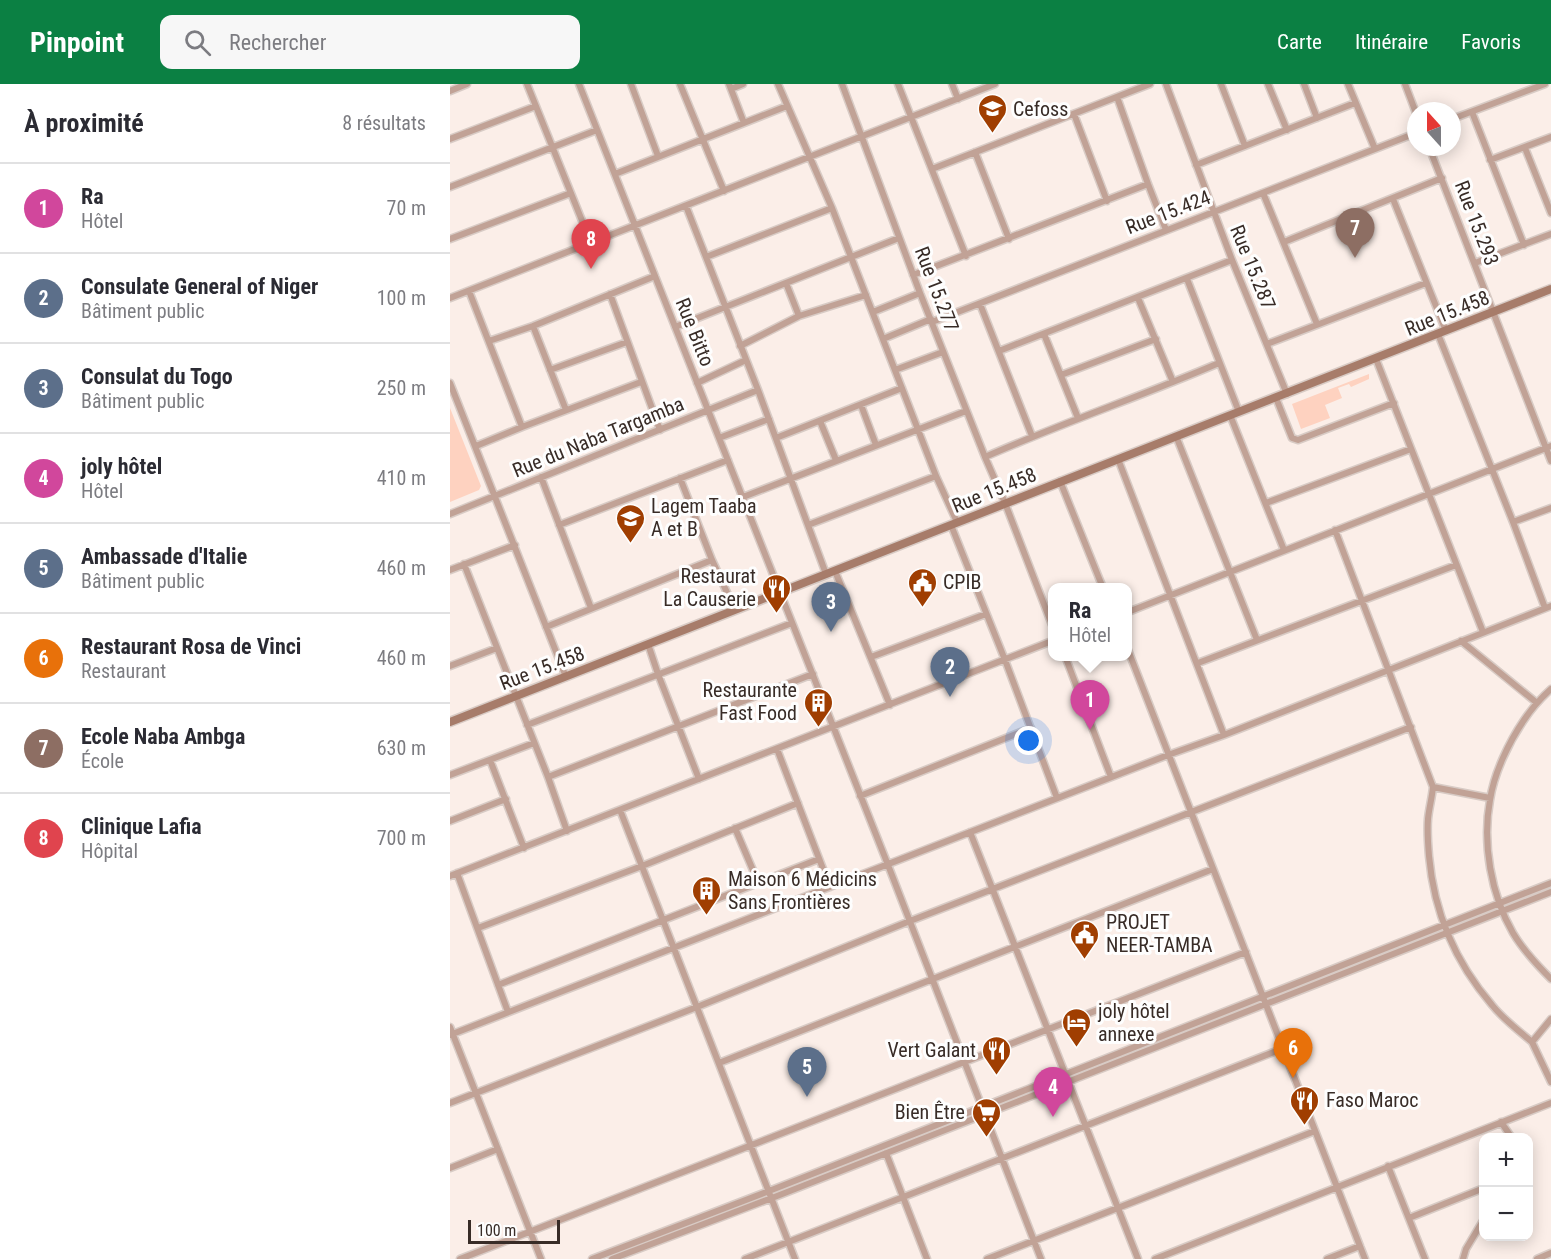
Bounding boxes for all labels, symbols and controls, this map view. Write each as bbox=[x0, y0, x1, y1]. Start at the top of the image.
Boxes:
search box bbox=[160, 15, 580, 69]
text: Pinpoint bbox=[30, 26, 124, 59]
icon: search bbox=[181, 26, 214, 59]
text: Rechercher bbox=[229, 30, 326, 55]
text: Carte bbox=[1277, 30, 1322, 54]
text: Itinéraire bbox=[1355, 30, 1428, 54]
text: Favoris bbox=[1461, 30, 1521, 54]
school or university icon: Cefoss bbox=[976, 93, 1008, 135]
place label: Cefoss bbox=[1013, 97, 1068, 121]
north arrow bbox=[1407, 102, 1461, 156]
text: À proximité bbox=[24, 108, 144, 138]
text: 8 résultats bbox=[342, 111, 426, 135]
street label: Rue 15.293 bbox=[1450, 177, 1504, 269]
text: Ra bbox=[81, 184, 104, 209]
street label: Rue 15.424 bbox=[1122, 185, 1214, 239]
text: 1 bbox=[38, 196, 49, 220]
text: 70 m bbox=[387, 196, 426, 220]
pin: 7 bbox=[1336, 208, 1374, 258]
text: Hôtel bbox=[81, 209, 123, 233]
pin: 8 bbox=[572, 220, 610, 269]
street label: Rue 15.287 bbox=[1225, 221, 1281, 313]
street label: Rue 15.277 bbox=[910, 243, 964, 335]
text: Consulate General of Niger bbox=[81, 274, 318, 299]
street label: Rue 15.458 bbox=[1401, 285, 1493, 341]
text: 2 bbox=[38, 286, 49, 310]
text: 100 m bbox=[377, 286, 426, 310]
street label: Rue Bitto bbox=[670, 294, 720, 370]
text: Bâtiment public bbox=[81, 299, 204, 323]
text: Consulat du Togo bbox=[81, 364, 233, 389]
text: 3 bbox=[38, 376, 49, 400]
text: 250 m bbox=[377, 376, 426, 400]
text: Bâtiment public bbox=[81, 389, 204, 413]
street label: Rue du Naba Targamba bbox=[509, 392, 687, 482]
text: joly hôtel bbox=[81, 454, 162, 479]
street label: Rue 15.458 bbox=[948, 462, 1040, 518]
text: 4 bbox=[38, 466, 49, 490]
text: 410 m bbox=[377, 466, 426, 490]
text: Hôtel bbox=[81, 479, 123, 503]
place label: Lagem Taaba A et B bbox=[651, 494, 757, 541]
school or university icon: Lagem Taaba A et B bbox=[614, 502, 646, 544]
text: Ambassade d'Italie bbox=[81, 544, 247, 569]
text: 5 bbox=[38, 556, 49, 580]
text: 460 m bbox=[377, 556, 426, 580]
place label: Restaurat La Causerie bbox=[663, 564, 756, 611]
public building icon: CPIB bbox=[906, 566, 938, 608]
text: Bâtiment public bbox=[81, 569, 204, 593]
place label: CPIB bbox=[943, 570, 981, 594]
restaurant icon: Restaurat La Causerie bbox=[761, 572, 793, 614]
pin: 3 bbox=[812, 582, 850, 632]
popup bbox=[1048, 583, 1132, 661]
text: Ra bbox=[1069, 598, 1091, 623]
text: Hôtel bbox=[1069, 623, 1111, 647]
text: Restaurant Rosa de Vinci bbox=[81, 634, 301, 659]
street label: Rue 15.458 bbox=[496, 641, 588, 695]
text: 6 bbox=[38, 646, 49, 670]
text: 460 m bbox=[377, 646, 426, 670]
pin: 2 bbox=[930, 648, 970, 697]
text: Restaurant bbox=[81, 659, 166, 683]
place label: Restaurante Fast Food bbox=[702, 678, 797, 725]
pin: 1 bbox=[1070, 680, 1110, 730]
building icon: Restaurante Fast Food bbox=[802, 686, 834, 728]
text: Ecole Naba Ambga bbox=[81, 724, 245, 749]
your location bbox=[1014, 726, 1043, 755]
text: 7 bbox=[38, 736, 49, 760]
text: 630 m bbox=[377, 736, 426, 760]
text: École bbox=[81, 749, 124, 773]
text: Clinique Lafia bbox=[81, 814, 202, 839]
text: 8 bbox=[38, 826, 49, 850]
text: 700 m bbox=[377, 826, 426, 850]
text: Hôpital bbox=[81, 839, 138, 863]
place label: Maison 6 Médicins Sans Frontières bbox=[728, 867, 877, 914]
building icon: Maison 6 Médicins Sans Frontières bbox=[691, 874, 723, 916]
place label: PROJET NEER-TAMBA bbox=[1106, 910, 1213, 957]
public building icon: PROJET NEER-TAMBA bbox=[1069, 918, 1101, 960]
place label: joly hôtel annexe bbox=[1097, 999, 1170, 1046]
hotel icon: joly hôtel annexe bbox=[1061, 1006, 1093, 1048]
pin: 6 bbox=[1274, 1028, 1312, 1078]
restaurant icon: Vert Galant bbox=[981, 1034, 1013, 1076]
place label: Vert Galant bbox=[888, 1038, 976, 1062]
pin: 5 bbox=[788, 1048, 826, 1097]
pin: 4 bbox=[1034, 1068, 1072, 1117]
restaurant icon: Faso Maroc bbox=[1289, 1084, 1321, 1126]
place label: Faso Maroc bbox=[1326, 1088, 1418, 1112]
supermarket icon: Bien Être bbox=[970, 1096, 1002, 1138]
place label: Bien Être bbox=[895, 1100, 965, 1124]
map controls bbox=[1479, 1133, 1533, 1241]
button: + bbox=[1479, 1133, 1533, 1187]
button: − bbox=[1479, 1187, 1533, 1241]
scale bar bbox=[468, 1217, 560, 1244]
text: 100 m bbox=[477, 1221, 516, 1240]

